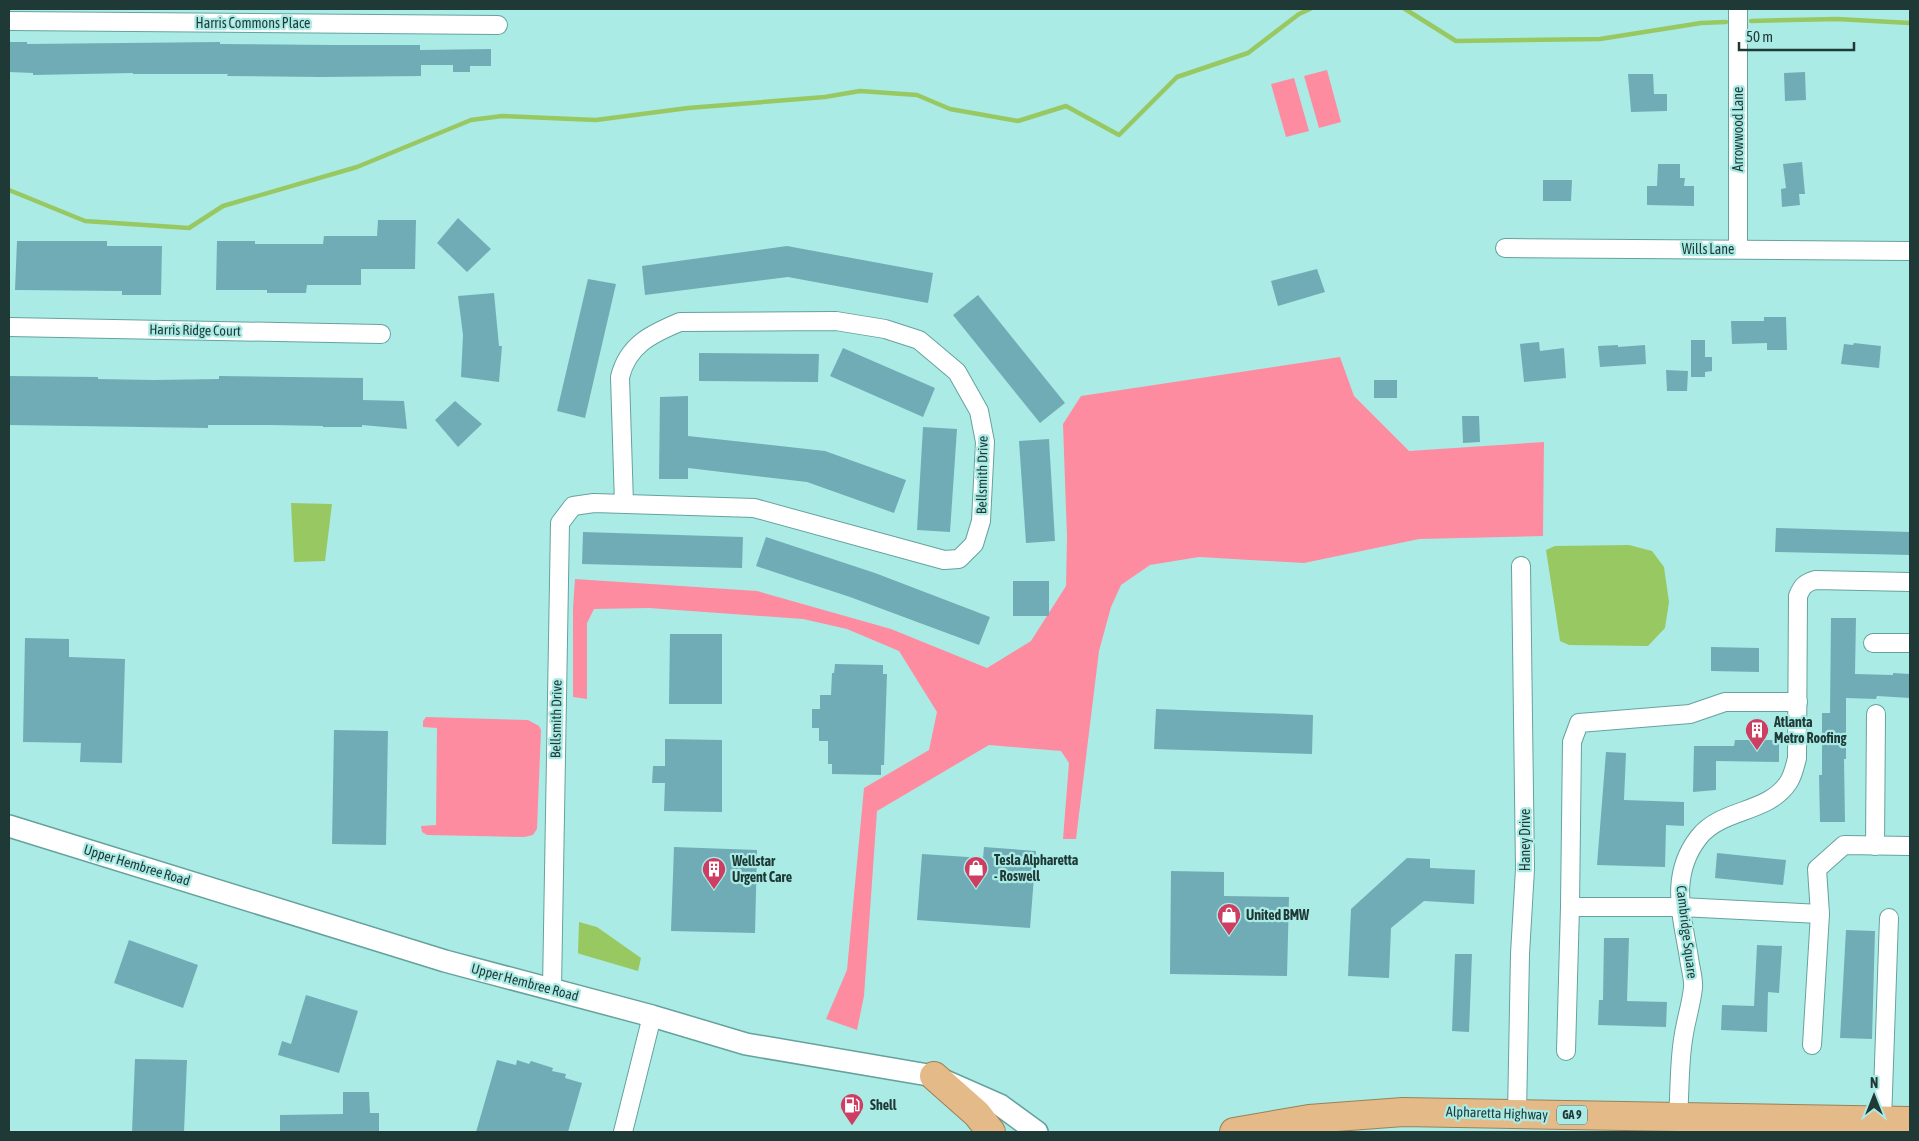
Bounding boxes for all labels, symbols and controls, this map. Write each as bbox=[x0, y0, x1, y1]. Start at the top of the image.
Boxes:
street label: Harris Commons Place bbox=[196, 15, 310, 31]
scale bar bbox=[1739, 20, 1854, 52]
text: 50 m bbox=[1746, 28, 1773, 45]
street label: Arrowwood Lane bbox=[1730, 87, 1746, 171]
street label: Wills Lane bbox=[1682, 241, 1734, 257]
street label: Harris Ridge Court bbox=[149, 321, 241, 339]
street label: Bellsmith Drive bbox=[973, 436, 991, 514]
street label: Bellsmith Drive bbox=[547, 680, 565, 758]
place label: Atlanta Metro Roofing bbox=[1773, 714, 1847, 746]
building icon: Atlanta Metro Roofing bbox=[1744, 717, 1770, 751]
street label: Haney Drive bbox=[1517, 809, 1533, 871]
street label: Upper Hembree Road bbox=[82, 841, 192, 889]
place label: Tesla Alpharetta - Roswell bbox=[994, 852, 1079, 884]
place label: Wellstar Urgent Care bbox=[731, 853, 792, 885]
shop icon: Tesla Alpharetta - Roswell bbox=[963, 855, 989, 889]
building icon: Wellstar Urgent Care bbox=[701, 856, 727, 890]
street label: Cambridge Square bbox=[1673, 884, 1701, 980]
shop icon: United BMW bbox=[1216, 902, 1242, 936]
place label: United BMW bbox=[1246, 907, 1310, 923]
street label: Upper Hembree Road bbox=[470, 960, 580, 1004]
north arrow bbox=[1849, 1071, 1899, 1121]
text: N bbox=[1870, 1075, 1878, 1091]
fuel station icon: Shell bbox=[839, 1092, 865, 1126]
place label: Shell bbox=[870, 1097, 897, 1113]
street label: Alpharetta Highway bbox=[1446, 1103, 1549, 1123]
road number: GA 9 bbox=[1557, 1106, 1587, 1124]

